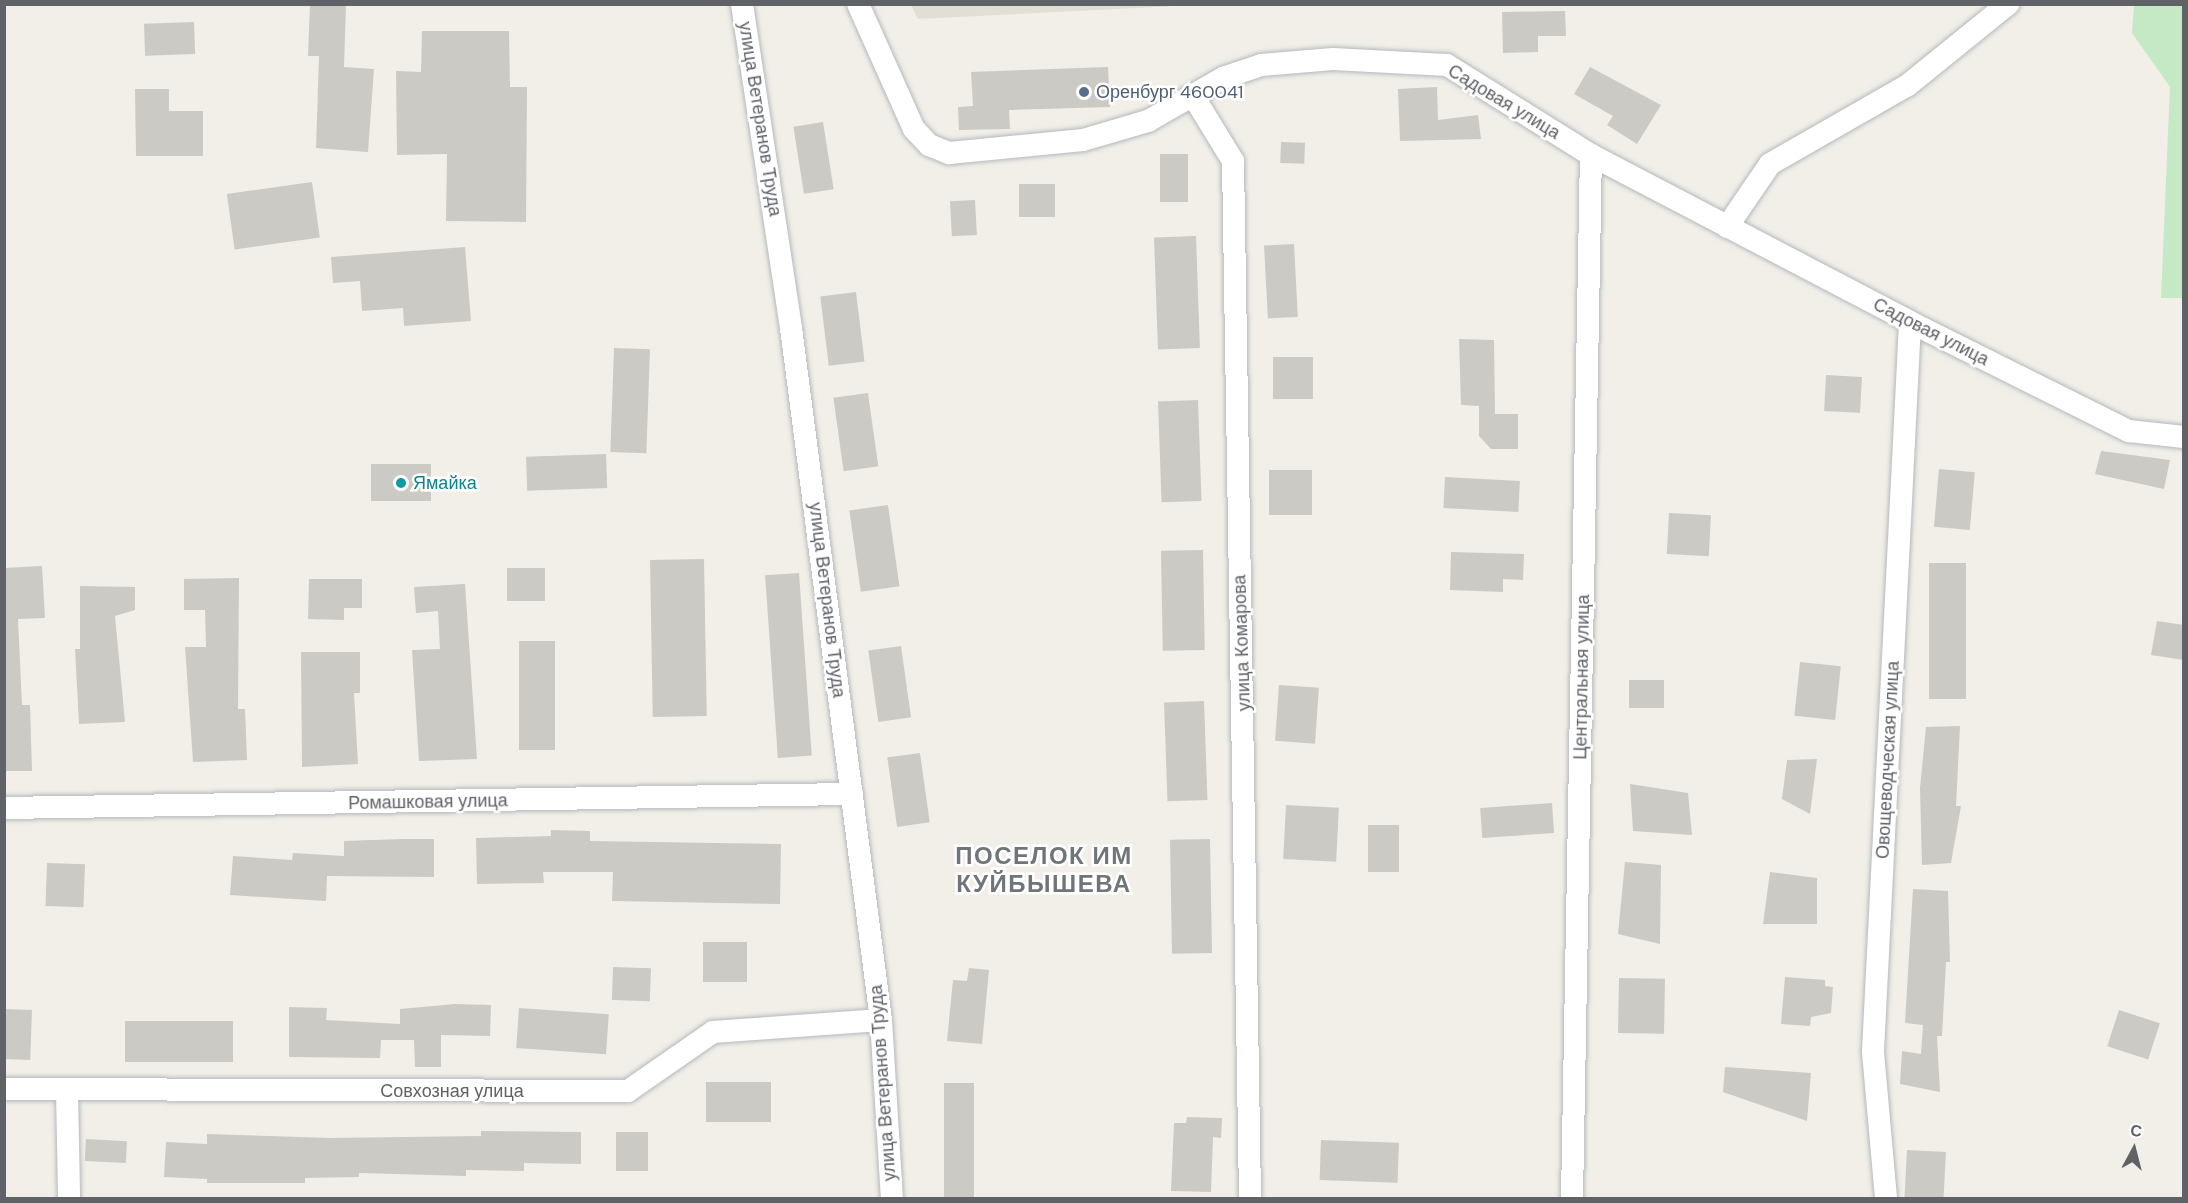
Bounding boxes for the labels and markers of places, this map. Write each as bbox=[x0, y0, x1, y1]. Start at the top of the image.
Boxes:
place label: Оренбург 460041 bbox=[1096, 81, 1243, 103]
marker: Оренбург 460041 bbox=[1077, 85, 1091, 99]
place label: Ямайка bbox=[413, 472, 477, 494]
marker: Ямайка bbox=[394, 476, 408, 490]

